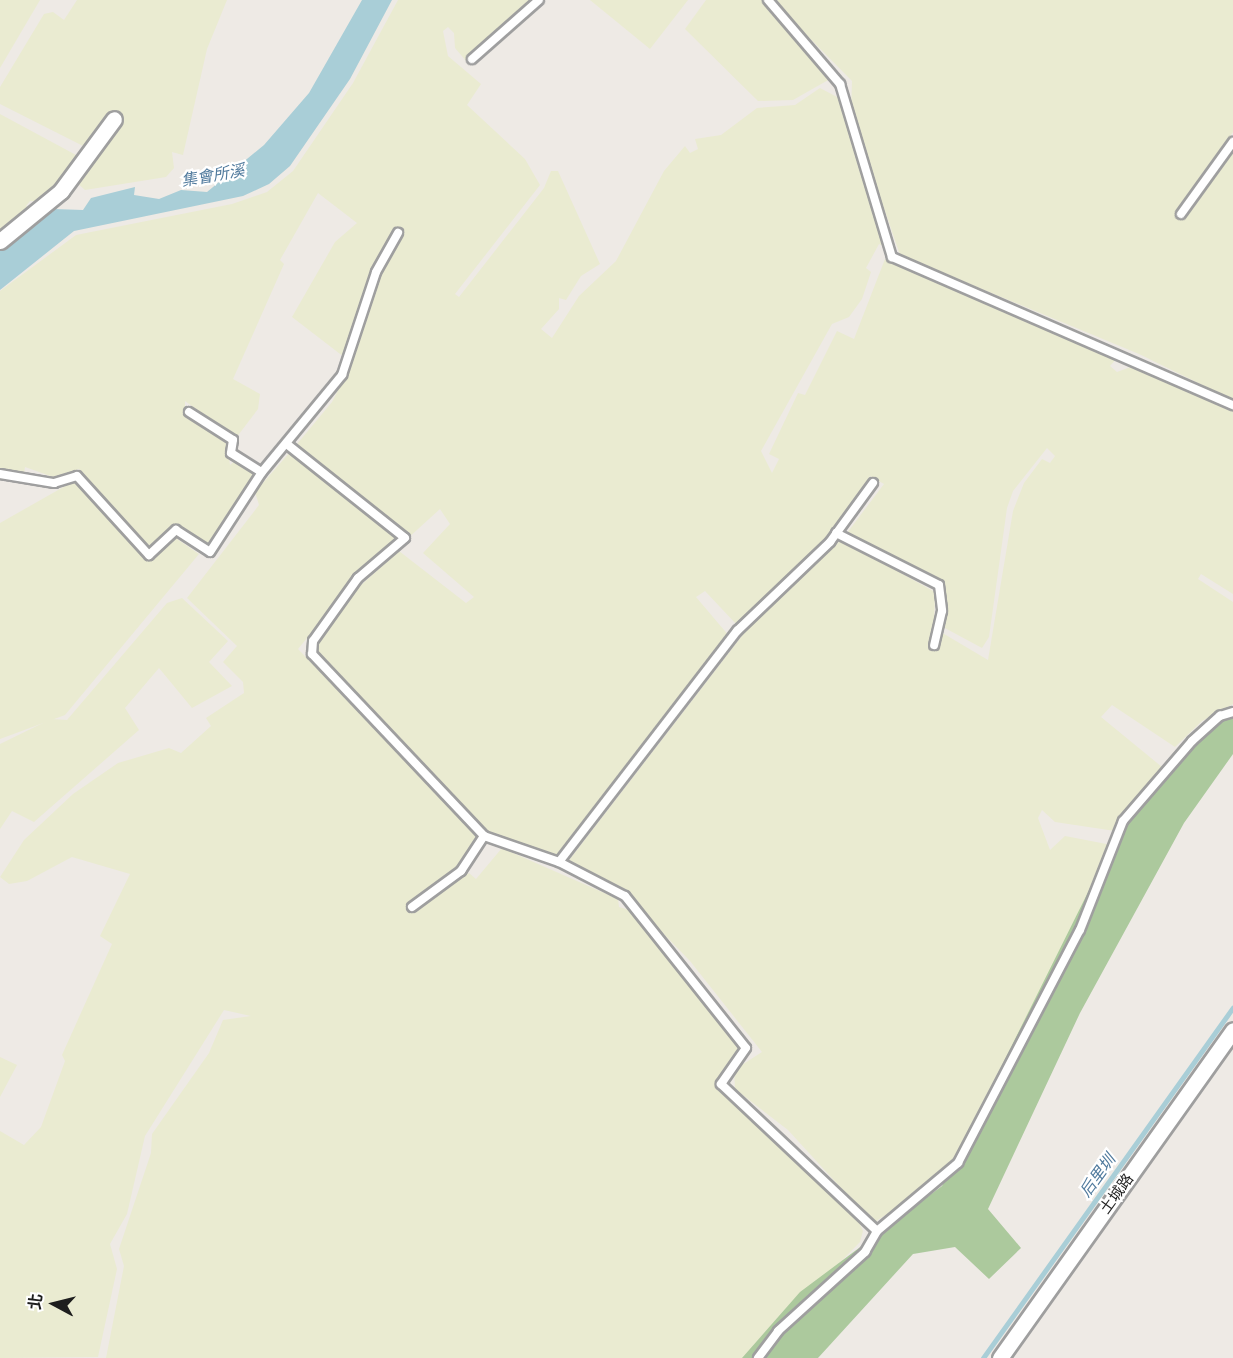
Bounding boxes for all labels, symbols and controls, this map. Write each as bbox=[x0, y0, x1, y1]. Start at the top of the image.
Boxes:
water label: 集會所溪 bbox=[180, 161, 246, 191]
water label: 后里圳 bbox=[1076, 1151, 1120, 1201]
street label: 土城路 bbox=[1096, 1171, 1138, 1217]
north arrow bbox=[24, 1274, 84, 1334]
text: 北 bbox=[25, 1293, 46, 1311]

